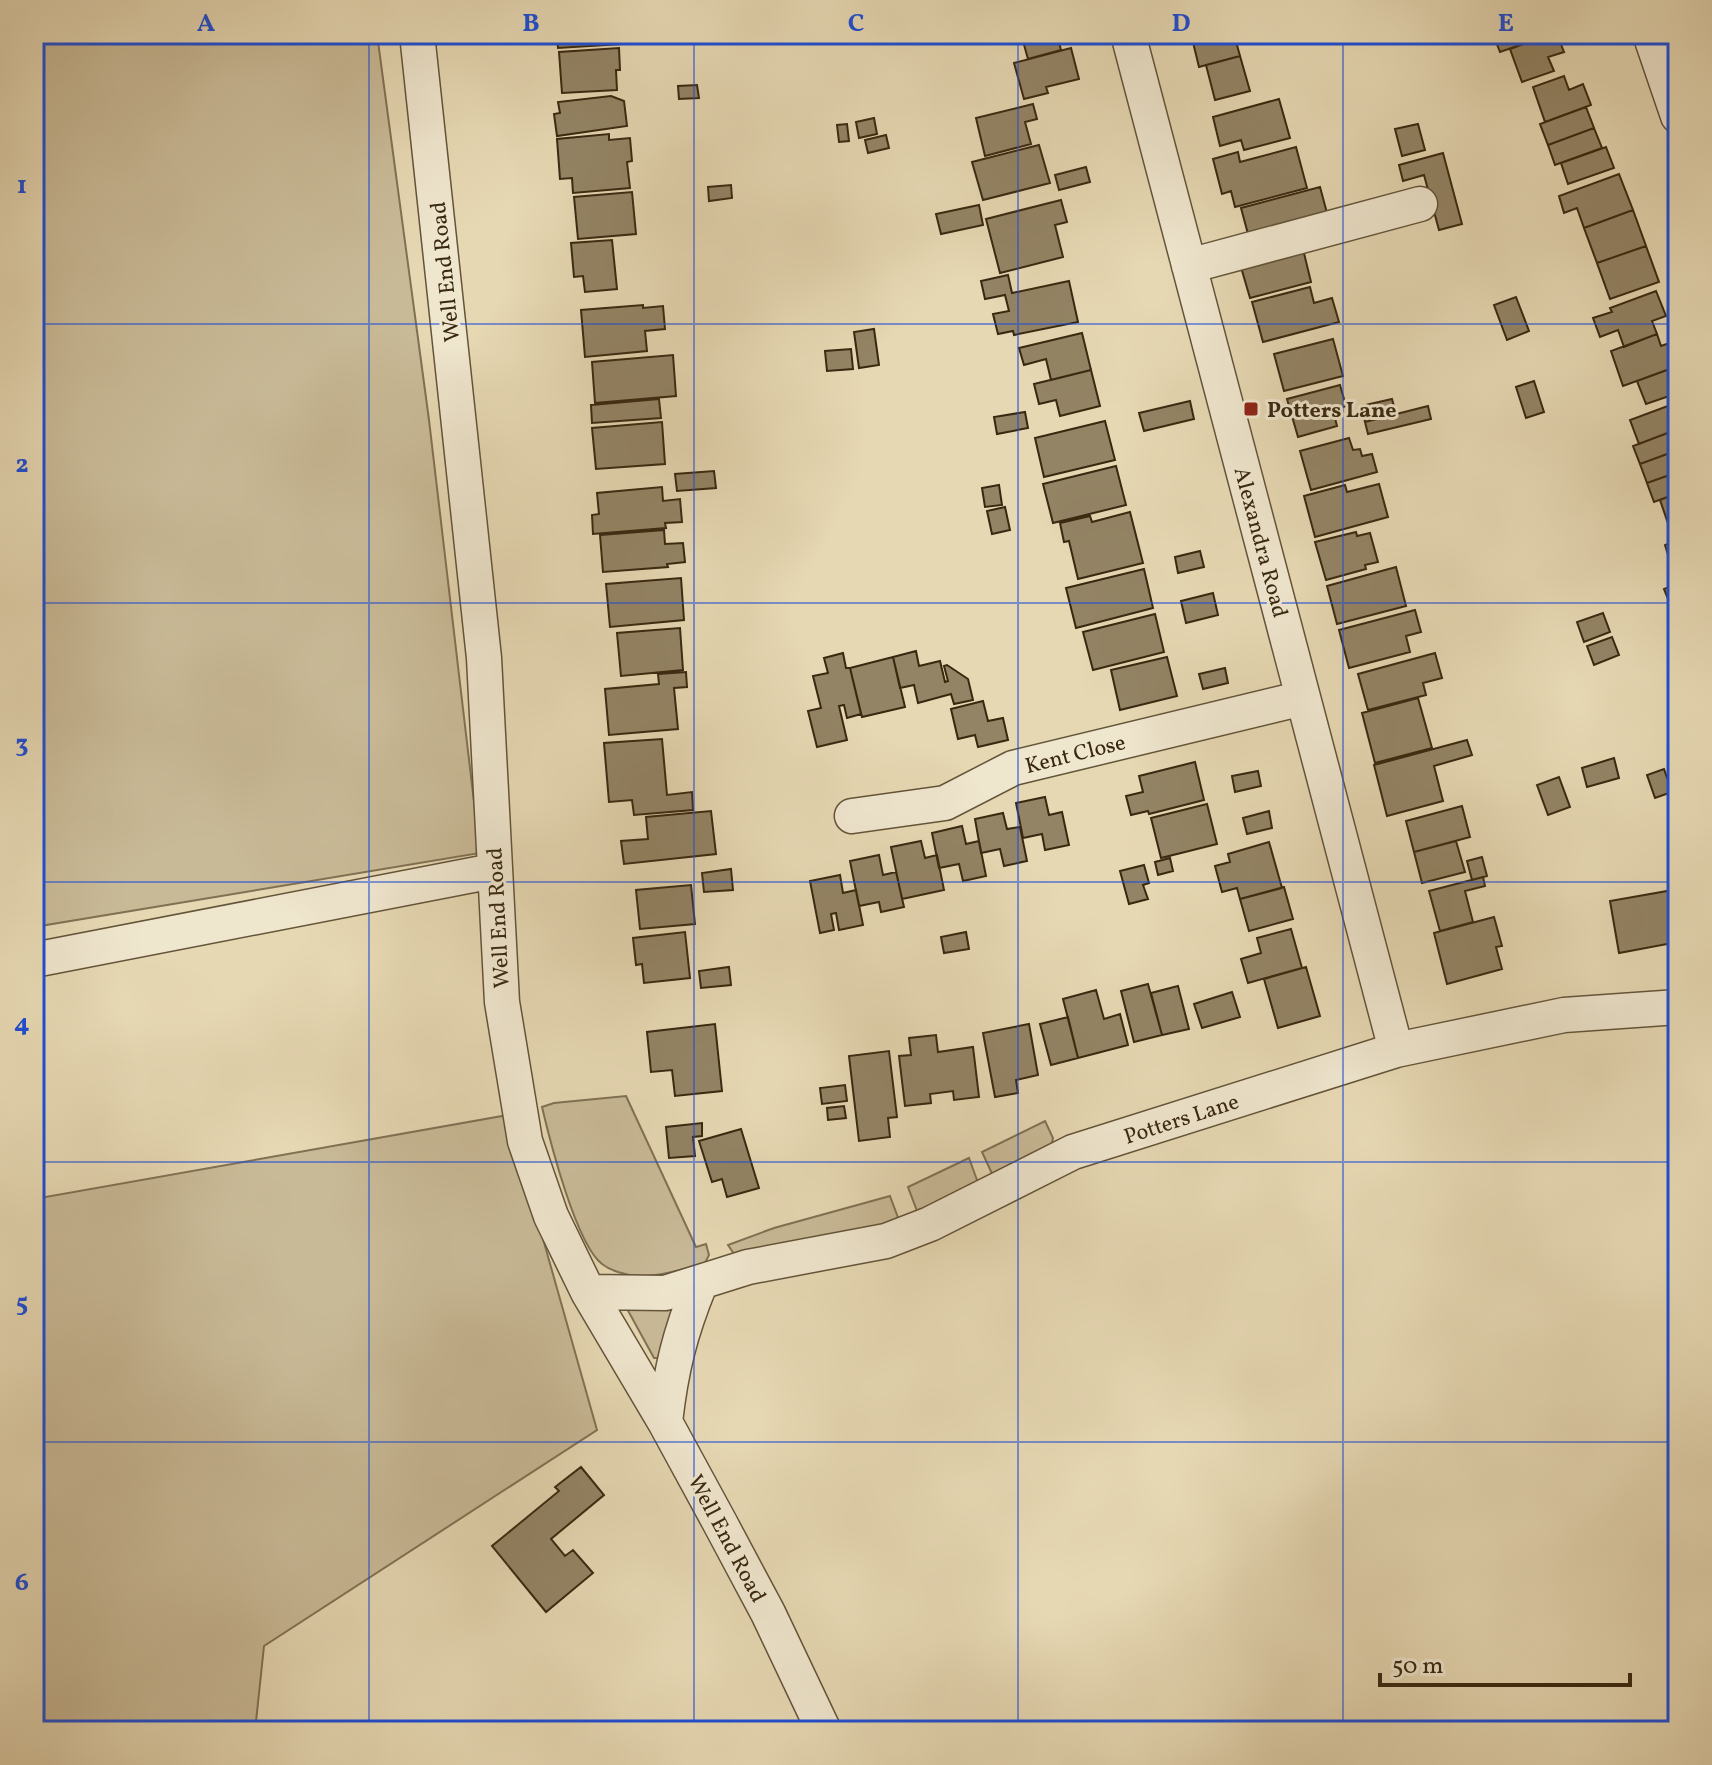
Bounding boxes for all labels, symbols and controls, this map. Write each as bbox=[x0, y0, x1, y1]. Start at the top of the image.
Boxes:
text: A bbox=[197, 6, 216, 42]
text: B bbox=[522, 6, 540, 42]
text: C bbox=[848, 6, 864, 42]
text: D bbox=[1171, 6, 1191, 42]
text: E bbox=[1498, 6, 1514, 42]
text: 1 bbox=[17, 168, 27, 204]
street label: Well End Road bbox=[424, 200, 469, 344]
place label: Potters Lane bbox=[1267, 396, 1396, 427]
marker: Potters Lane bbox=[1242, 400, 1260, 418]
text: 2 bbox=[15, 447, 29, 483]
street label: Alexandra Road bbox=[1225, 464, 1295, 621]
text: 3 bbox=[15, 727, 29, 763]
street label: Kent Close bbox=[1022, 728, 1129, 783]
street label: Well End Road bbox=[480, 847, 519, 989]
text: 4 bbox=[14, 1006, 30, 1042]
street label: Potters Lane bbox=[1120, 1087, 1243, 1154]
text: 5 bbox=[16, 1286, 28, 1322]
street label: Well End Road bbox=[679, 1470, 773, 1609]
text: 6 bbox=[15, 1565, 29, 1601]
scale bar bbox=[1380, 1637, 1630, 1687]
text: 50 m bbox=[1392, 1650, 1444, 1684]

